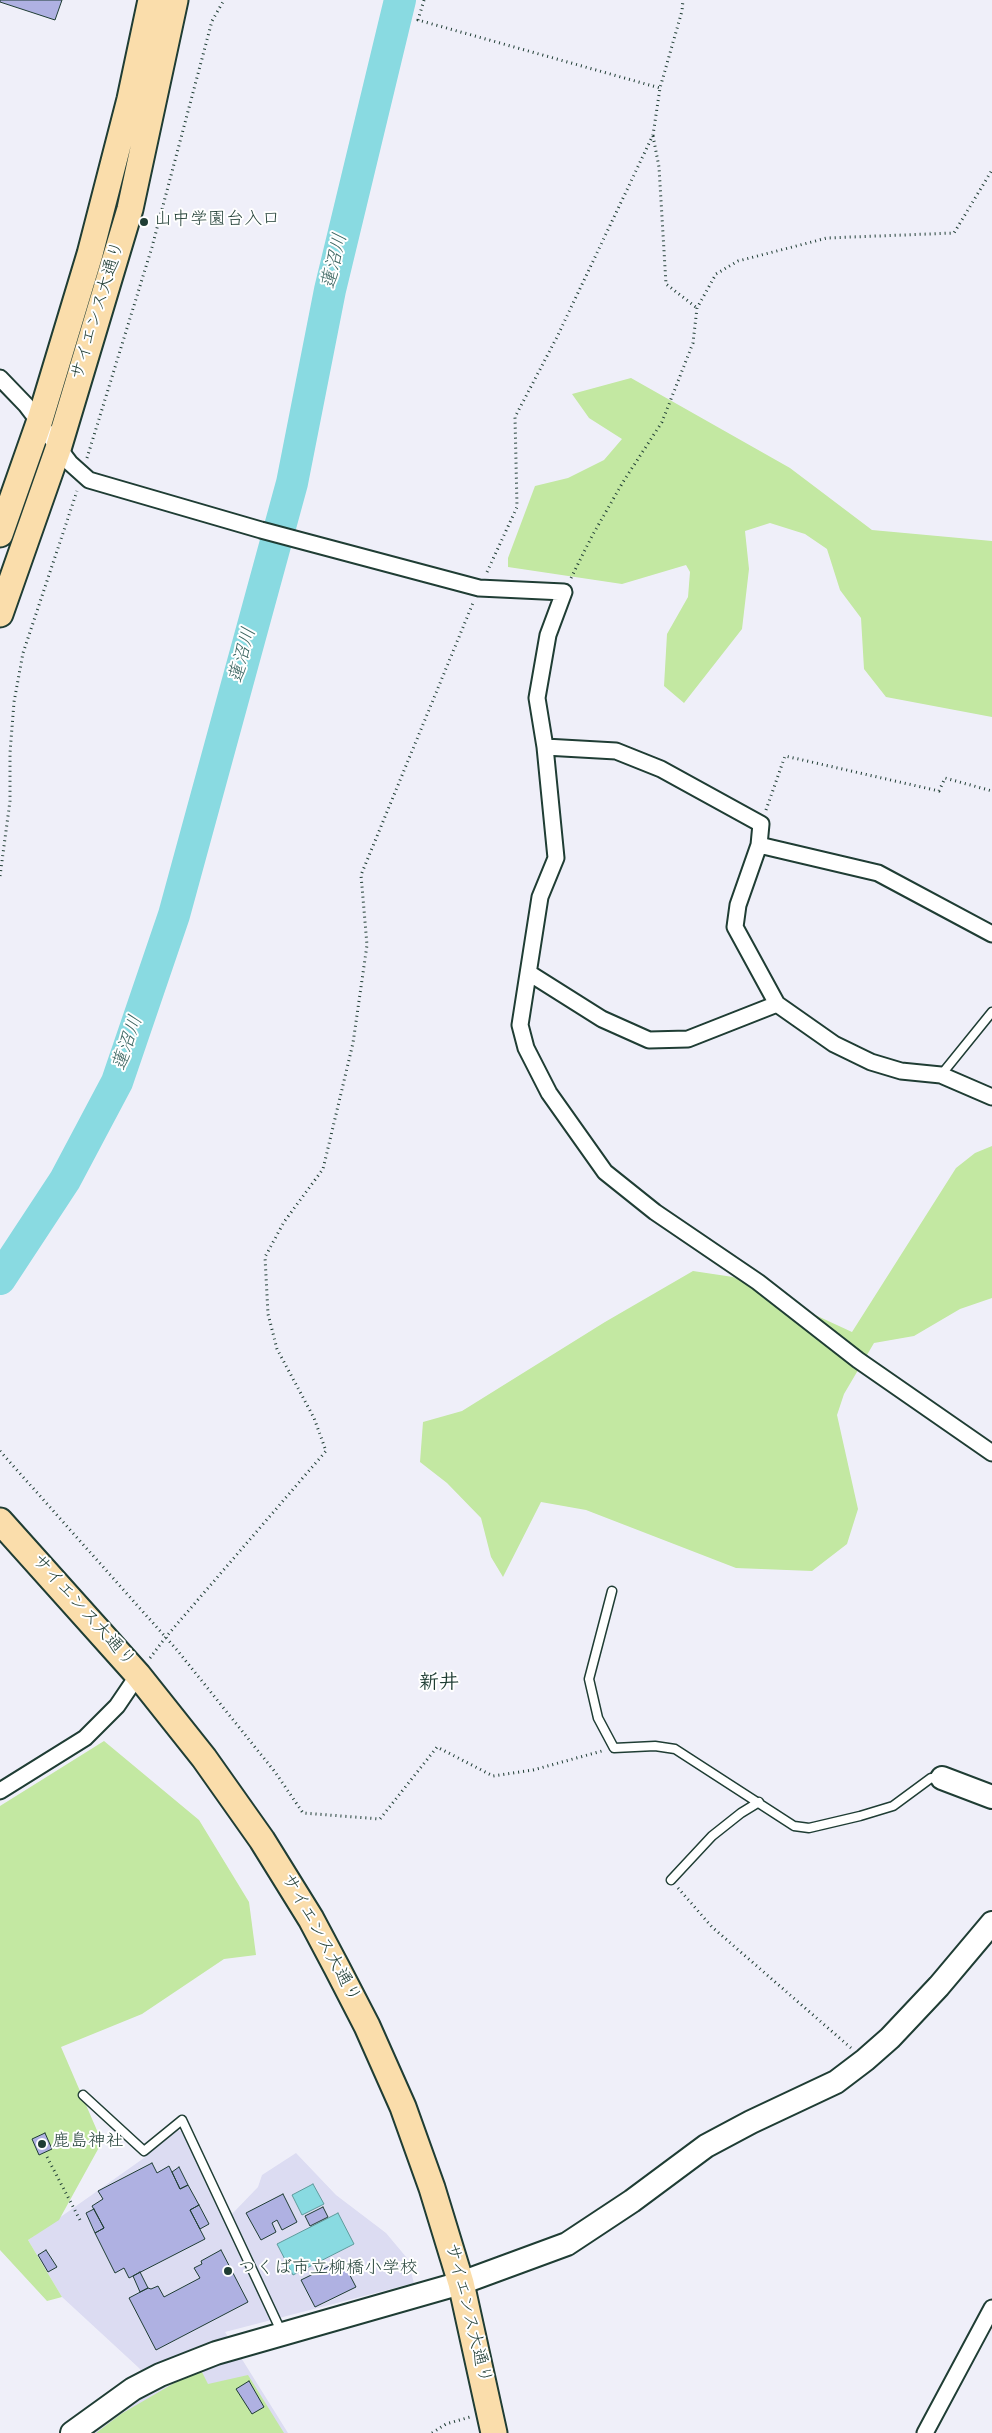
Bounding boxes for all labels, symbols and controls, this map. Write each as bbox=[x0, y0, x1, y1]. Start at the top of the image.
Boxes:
place label: 山中学園台入口 bbox=[154, 211, 280, 233]
marker: 山中学園台入口 bbox=[138, 216, 150, 228]
water label: 蓮沼川 bbox=[319, 232, 355, 292]
street label: サイエンス大通り bbox=[69, 239, 131, 383]
water label: 蓮沼川 bbox=[227, 626, 263, 686]
water label: 蓮沼川 bbox=[110, 1013, 150, 1075]
street label: サイエンス大通り bbox=[26, 1551, 138, 1673]
district label: 新井 bbox=[419, 1673, 459, 1697]
street label: サイエンス大通り bbox=[275, 1871, 363, 2007]
place label: 鹿島神社 bbox=[52, 2133, 124, 2155]
marker: 鹿島神社 bbox=[36, 2138, 48, 2150]
street label: サイエンス大通り bbox=[438, 2242, 494, 2386]
place label: つくば市立柳橋小学校 bbox=[238, 2260, 418, 2282]
marker: つくば市立柳橋小学校 bbox=[222, 2265, 234, 2277]

